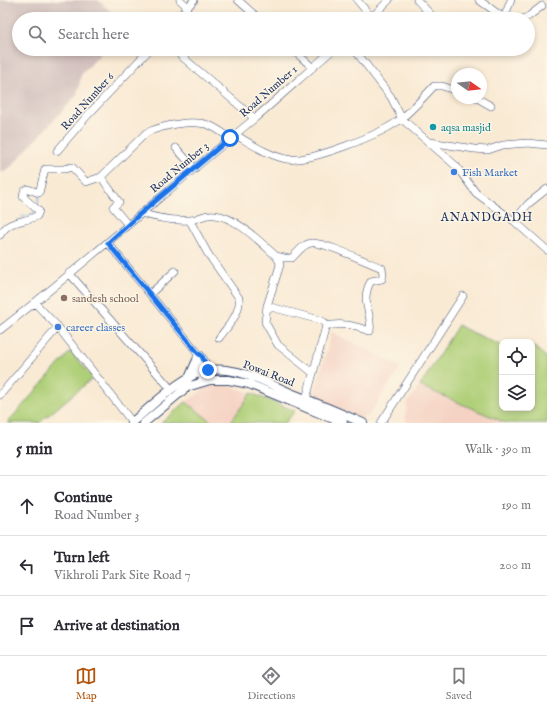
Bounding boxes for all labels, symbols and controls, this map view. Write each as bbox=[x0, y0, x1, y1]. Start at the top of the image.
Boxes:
search box bbox=[12, 12, 535, 56]
icon: search bbox=[26, 23, 48, 45]
text: Search here bbox=[58, 25, 129, 44]
street label: Road Number 1 bbox=[237, 63, 300, 121]
north arrow bbox=[451, 68, 487, 104]
street label: Road Number 6 bbox=[58, 70, 117, 133]
place label: aqsa masjid bbox=[441, 121, 491, 135]
marker: aqsa masjid bbox=[428, 122, 438, 132]
route start bbox=[221, 129, 239, 147]
street label: Road Number 3 bbox=[148, 139, 212, 196]
place label: Fish Market bbox=[462, 166, 518, 180]
marker: Fish Market bbox=[449, 167, 459, 177]
district label: ANANDGADH bbox=[440, 210, 533, 225]
place label: sandesh school bbox=[72, 292, 139, 306]
marker: sandesh school bbox=[59, 293, 69, 303]
place label: career classes bbox=[66, 321, 125, 335]
marker: career classes bbox=[53, 322, 63, 332]
map controls bbox=[499, 339, 535, 411]
button: locate bbox=[499, 339, 535, 375]
street label: Powai Road bbox=[241, 358, 297, 390]
route end bbox=[199, 361, 217, 379]
button: layers bbox=[499, 375, 535, 411]
text: 5 min bbox=[16, 439, 53, 460]
text: Walk · 390 m bbox=[465, 441, 531, 458]
text: Continue bbox=[54, 488, 112, 507]
icon: ahead bbox=[16, 495, 38, 517]
text: 190 m bbox=[501, 497, 531, 514]
text: Road Number 3 bbox=[54, 507, 139, 524]
text: Turn left bbox=[54, 548, 110, 567]
icon: left bbox=[16, 555, 38, 577]
text: 200 m bbox=[499, 557, 531, 574]
text: Vikhroli Park Site Road 7 bbox=[54, 567, 191, 584]
icon: arrive bbox=[16, 615, 38, 637]
text: Arrive at destination bbox=[54, 616, 180, 635]
tab: Map bbox=[75, 665, 97, 703]
tab: Directions bbox=[248, 665, 295, 703]
tab: Saved bbox=[446, 665, 472, 703]

